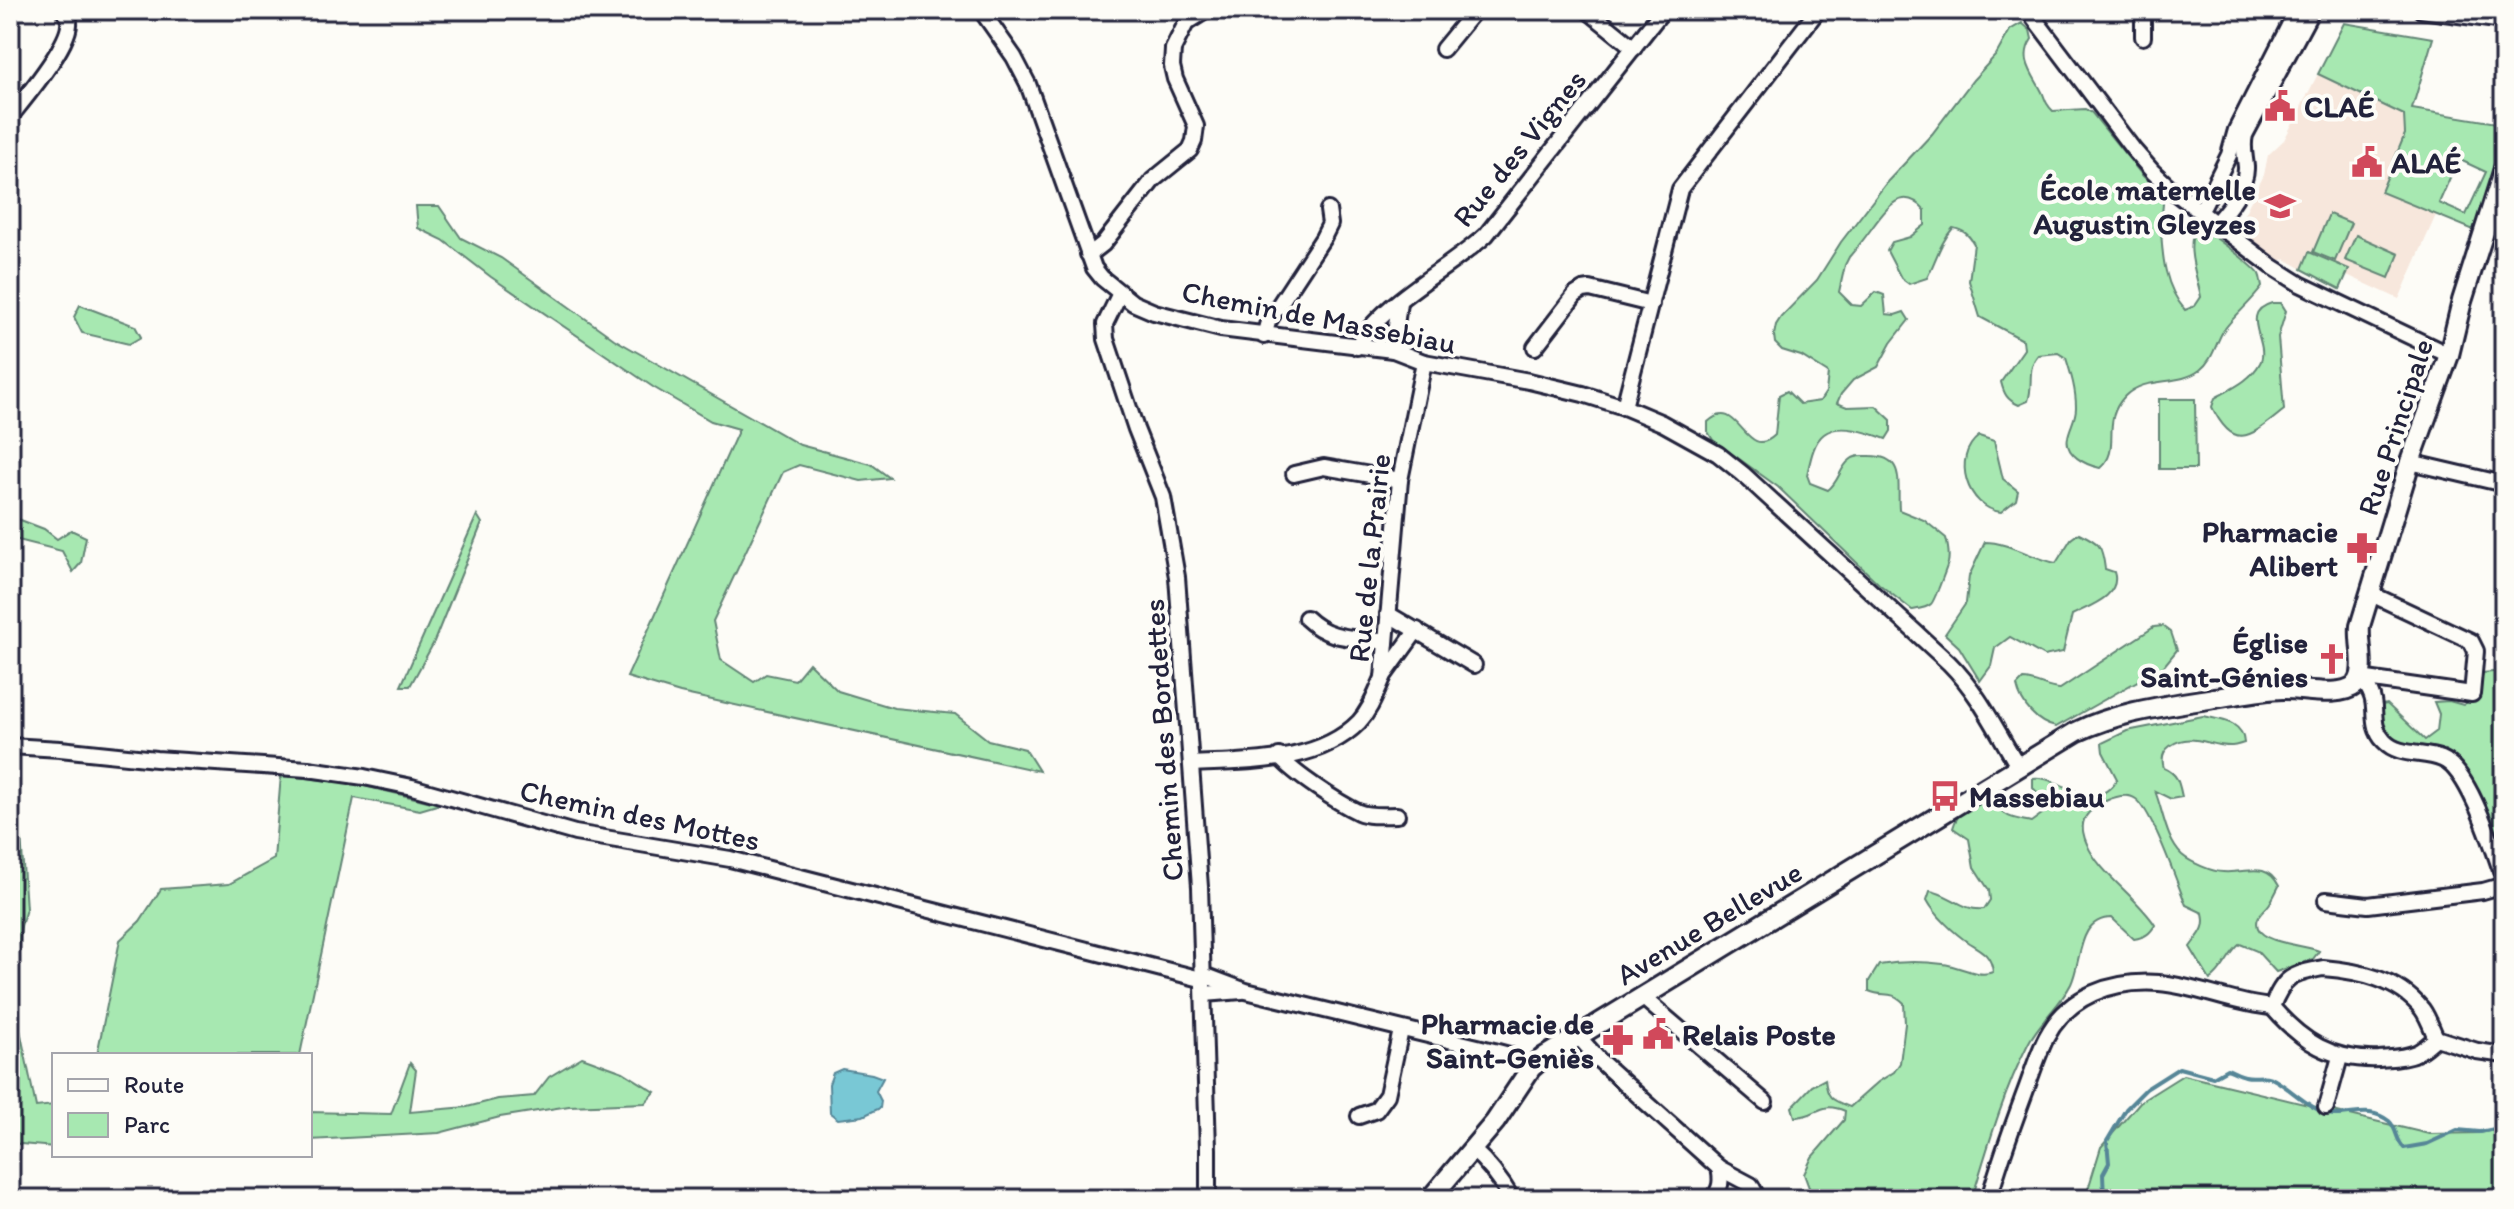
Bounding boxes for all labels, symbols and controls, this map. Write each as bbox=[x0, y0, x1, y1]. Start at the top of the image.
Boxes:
street label: Rue des Vignes bbox=[1444, 62, 1594, 234]
place label: CLAÉ bbox=[2304, 88, 2375, 125]
public building icon: CLAÉ bbox=[2263, 89, 2297, 123]
place label: ALAÉ bbox=[2390, 144, 2462, 181]
public building icon: ALAÉ bbox=[2350, 145, 2384, 179]
place label: École maternelle Augustin Gleyzes bbox=[2033, 171, 2256, 242]
school or university icon: École maternelle Augustin Gleyzes bbox=[2263, 189, 2297, 223]
street label: Chemin de Massebiau bbox=[1179, 272, 1459, 362]
street label: Rue Principale bbox=[2349, 334, 2441, 520]
street label: Rue de la Prairie bbox=[1340, 452, 1398, 664]
place label: Pharmacie Alibert bbox=[2202, 513, 2338, 584]
pharmacy icon: Pharmacie Alibert bbox=[2345, 531, 2379, 565]
street label: Chemin des Bordettes bbox=[1135, 598, 1191, 882]
place label: Église Saint-Génies bbox=[2140, 624, 2308, 695]
church icon: Église Saint-Génies bbox=[2315, 642, 2349, 676]
street label: Chemin des Mottes bbox=[517, 771, 763, 859]
place label: Massebiau bbox=[1969, 778, 2105, 815]
bus stop icon: Massebiau bbox=[1928, 779, 1962, 813]
street label: Avenue Bellevue bbox=[1609, 853, 1809, 993]
place label: Pharmacie de Saint-Geniès bbox=[1421, 1005, 1594, 1076]
place label: Relais Poste bbox=[1682, 1016, 1836, 1053]
public building icon: Relais Poste bbox=[1641, 1017, 1675, 1051]
pharmacy icon: Pharmacie de Saint-Geniès bbox=[1601, 1023, 1635, 1057]
legend bbox=[52, 1053, 312, 1157]
text: Route bbox=[124, 1070, 184, 1099]
text: Parc bbox=[124, 1110, 170, 1139]

